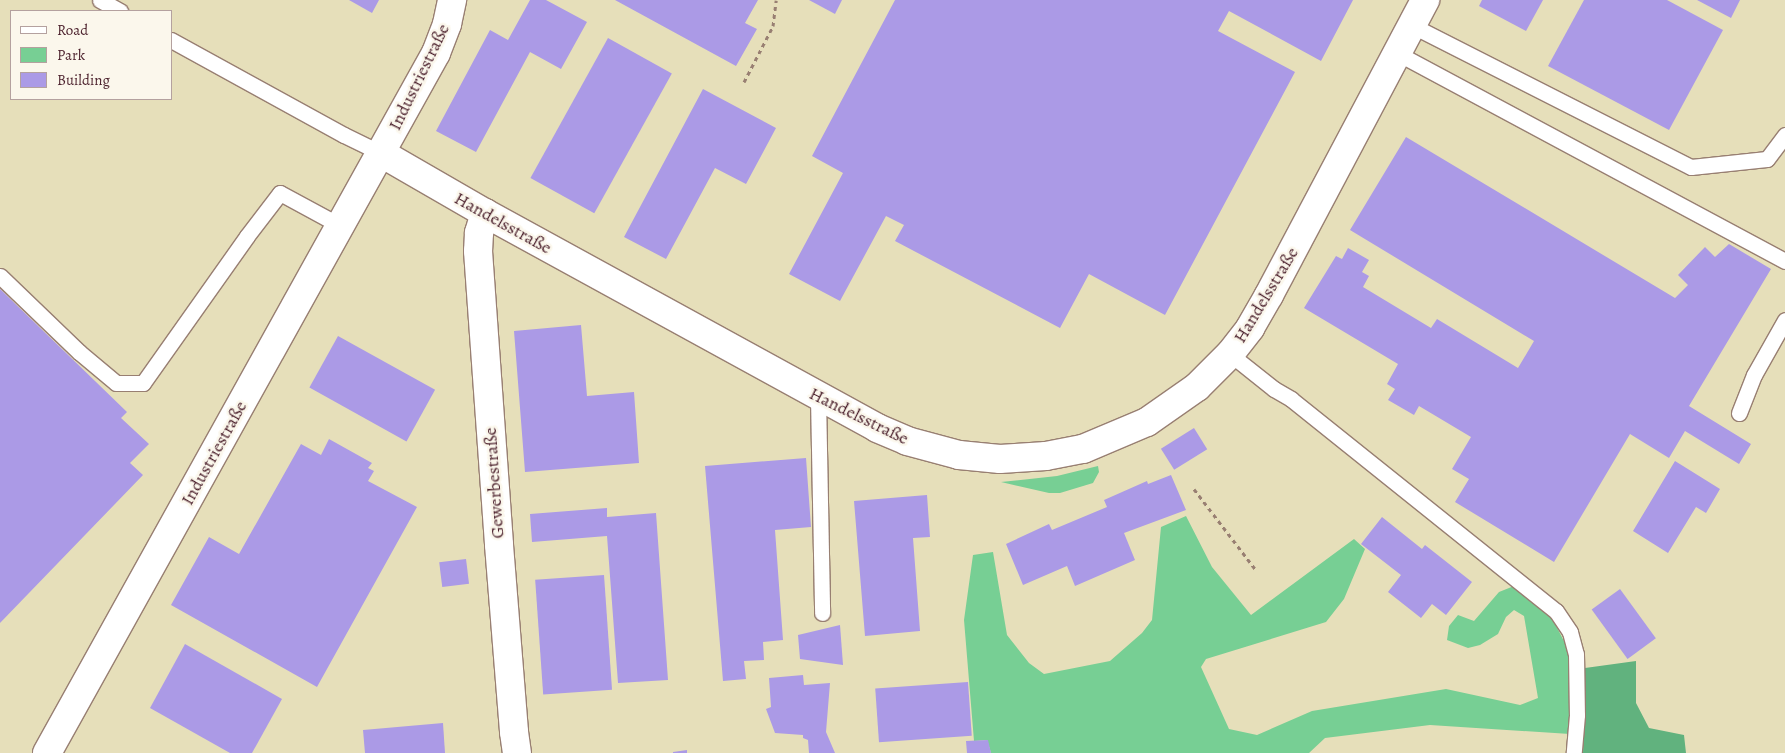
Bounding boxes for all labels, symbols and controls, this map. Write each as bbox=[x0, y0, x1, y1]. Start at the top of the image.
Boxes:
legend bbox=[10, 10, 172, 100]
text: Road bbox=[57, 20, 88, 40]
street label: Industriestraße bbox=[384, 20, 454, 134]
text: Park bbox=[57, 45, 85, 65]
text: Building bbox=[57, 70, 110, 90]
street label: Handelsstraße bbox=[451, 187, 555, 259]
street label: Handelsstraße bbox=[1229, 243, 1303, 347]
street label: Handelsstraße bbox=[806, 383, 912, 449]
street label: Industriestraße bbox=[176, 397, 252, 509]
street label: Gewerbestraße bbox=[479, 427, 509, 539]

